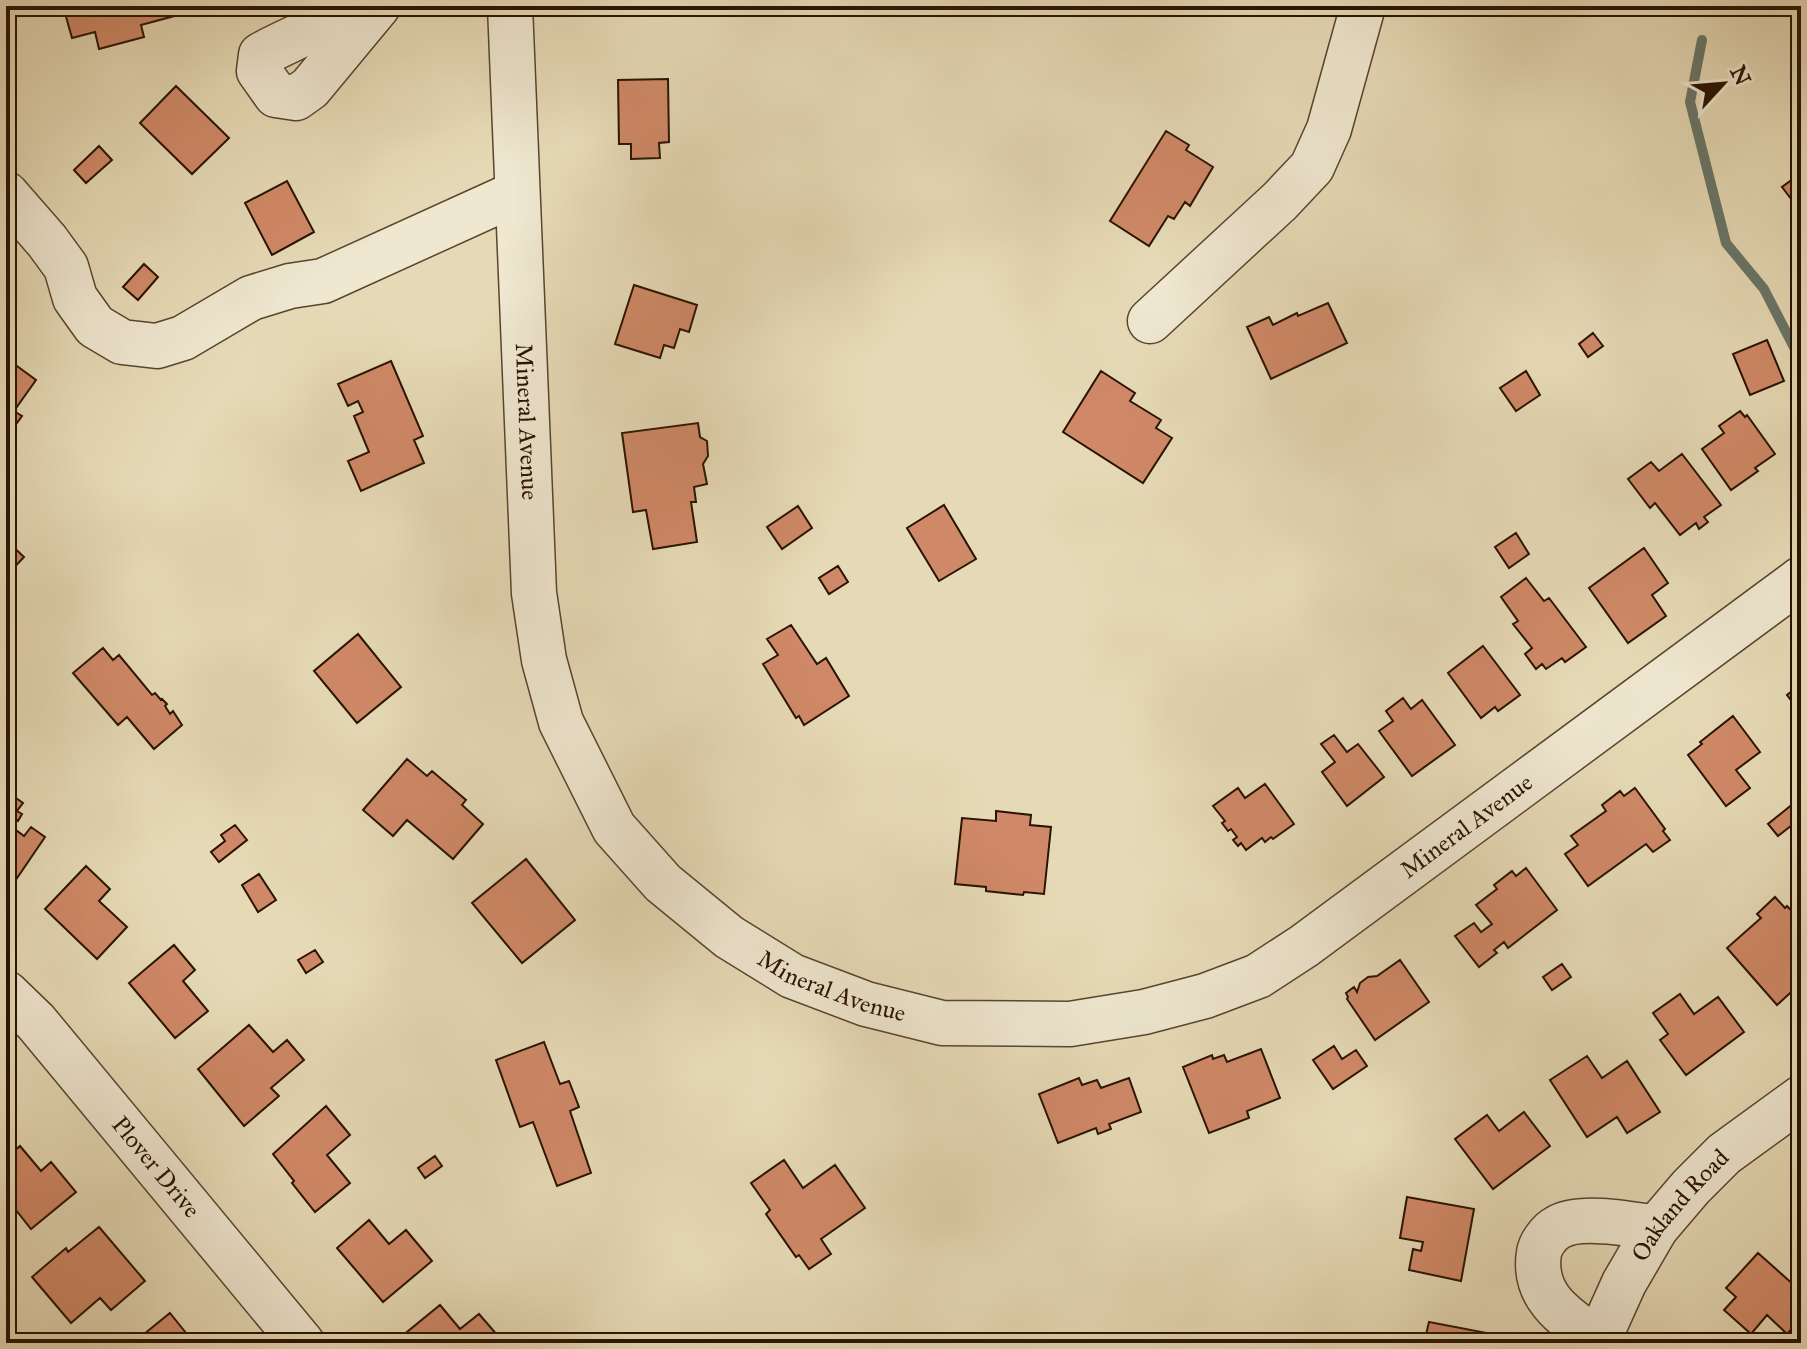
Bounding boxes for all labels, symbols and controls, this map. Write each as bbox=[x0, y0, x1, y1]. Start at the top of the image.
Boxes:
north arrow bbox=[1683, 44, 1763, 124]
text: N bbox=[1724, 61, 1757, 90]
street label: Mineral Avenue bbox=[509, 342, 545, 501]
street label: Mineral Avenue bbox=[1394, 767, 1539, 885]
street label: Mineral Avenue bbox=[752, 943, 909, 1028]
street label: Plover Drive bbox=[105, 1110, 207, 1224]
street label: Oakland Road bbox=[1625, 1143, 1735, 1267]

